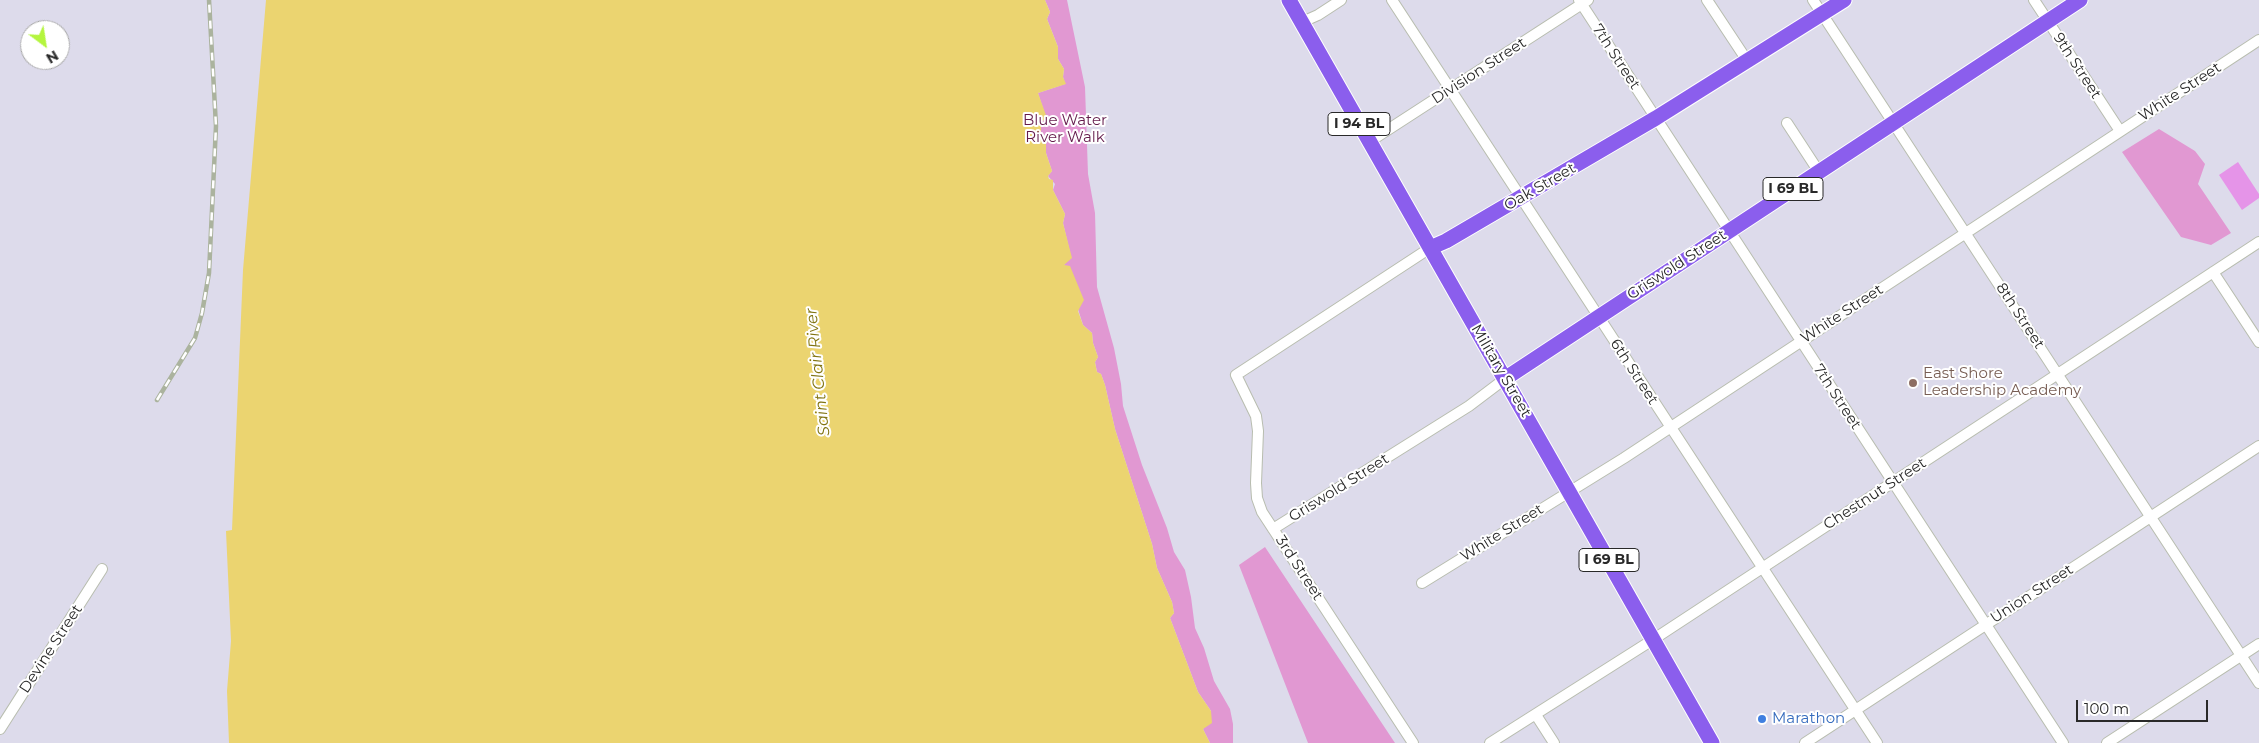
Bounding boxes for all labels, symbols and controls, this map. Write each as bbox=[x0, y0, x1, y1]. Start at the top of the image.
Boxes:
north arrow bbox=[20, 20, 70, 70]
street label: 7th Street bbox=[1588, 21, 1644, 93]
street label: 9th Street bbox=[2049, 30, 2105, 102]
street label: Division Street bbox=[1428, 34, 1530, 108]
text: N bbox=[43, 46, 62, 68]
street label: White Street bbox=[2135, 59, 2225, 125]
park label: Blue Water River Walk bbox=[1023, 112, 1107, 147]
road number: I 94 BL bbox=[1328, 112, 1390, 136]
street label: Oak Street bbox=[1501, 159, 1579, 215]
road number: I 69 BL bbox=[1763, 178, 1823, 200]
street label: Griswold Street bbox=[1624, 226, 1730, 304]
street label: 8th Street bbox=[1992, 280, 2048, 352]
street label: White Street bbox=[1797, 281, 1887, 347]
water label: Saint Clair River bbox=[802, 307, 834, 437]
street label: Military Street bbox=[1467, 321, 1535, 421]
street label: 6th Street bbox=[1606, 336, 1662, 408]
street label: 7th Street bbox=[1809, 361, 1865, 433]
place label: East Shore Leadership Academy bbox=[1923, 365, 2081, 400]
marker: East Shore Leadership Academy bbox=[1907, 377, 1919, 389]
street label: Griswold Street bbox=[1286, 450, 1392, 526]
street label: Chestnut Street bbox=[1820, 454, 1930, 534]
street label: White Street bbox=[1457, 500, 1547, 566]
street label: 3rd Street bbox=[1271, 532, 1327, 604]
road number: I 69 BL bbox=[1579, 548, 1639, 572]
street label: Union Street bbox=[1987, 561, 2077, 627]
street label: Devine Street bbox=[16, 601, 86, 697]
scale bar bbox=[2079, 690, 2212, 722]
text: 100 m bbox=[2084, 699, 2129, 718]
place label: Marathon bbox=[1772, 710, 1845, 728]
marker: Marathon bbox=[1756, 713, 1768, 725]

